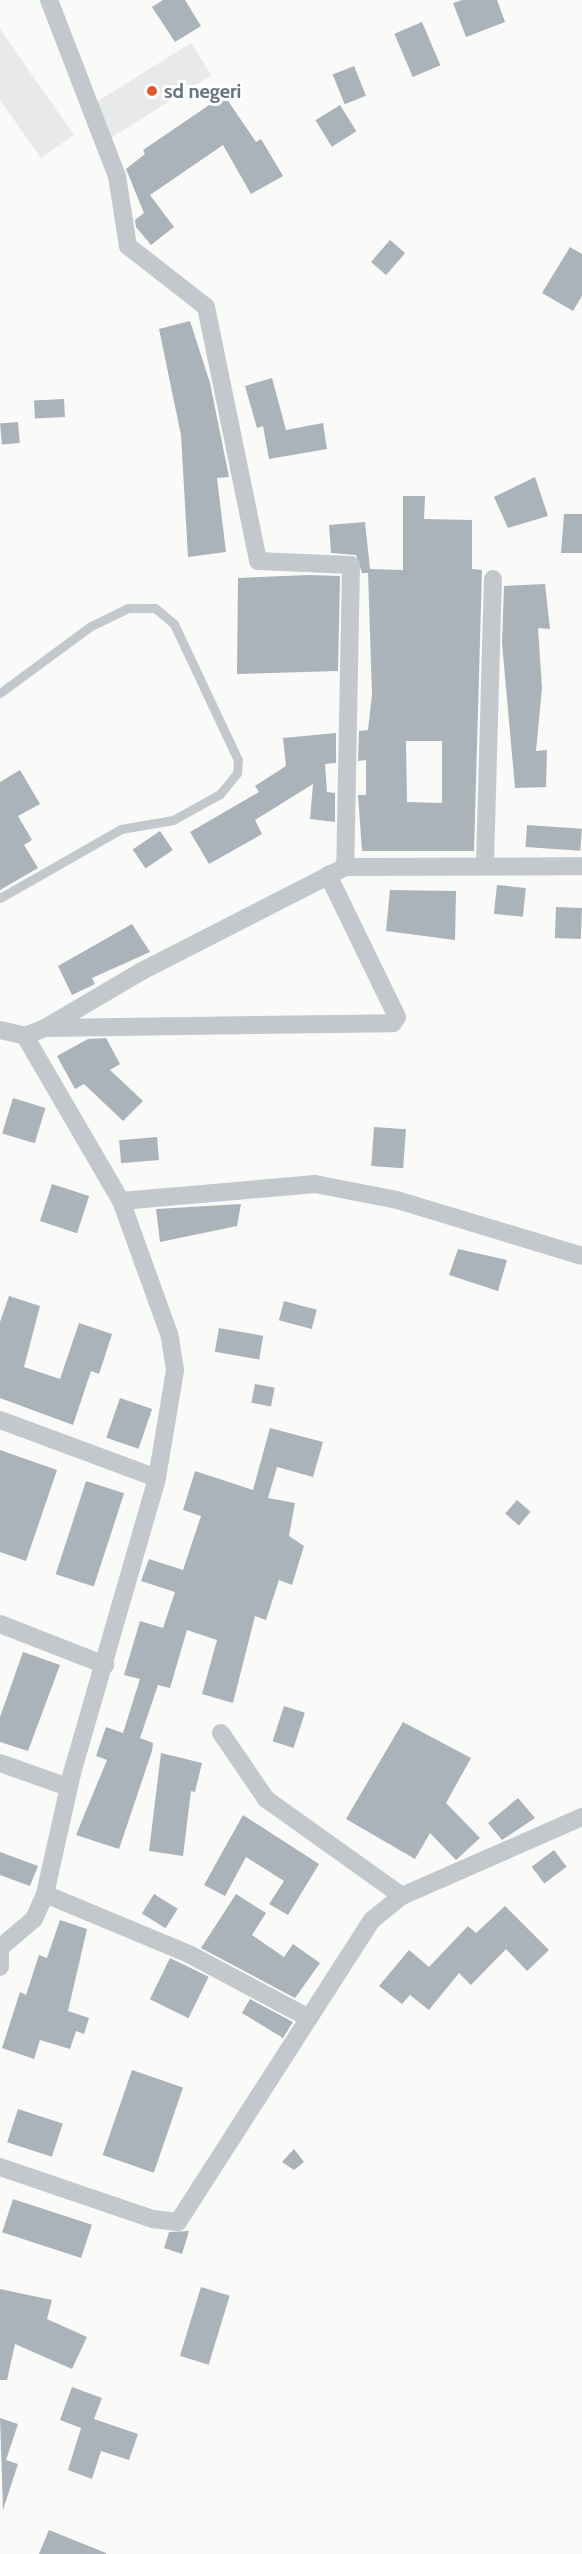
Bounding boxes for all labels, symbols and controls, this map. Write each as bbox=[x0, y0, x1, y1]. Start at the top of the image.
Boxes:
place label: sd negeri bbox=[164, 79, 241, 103]
marker: sd negeri bbox=[145, 84, 159, 98]

